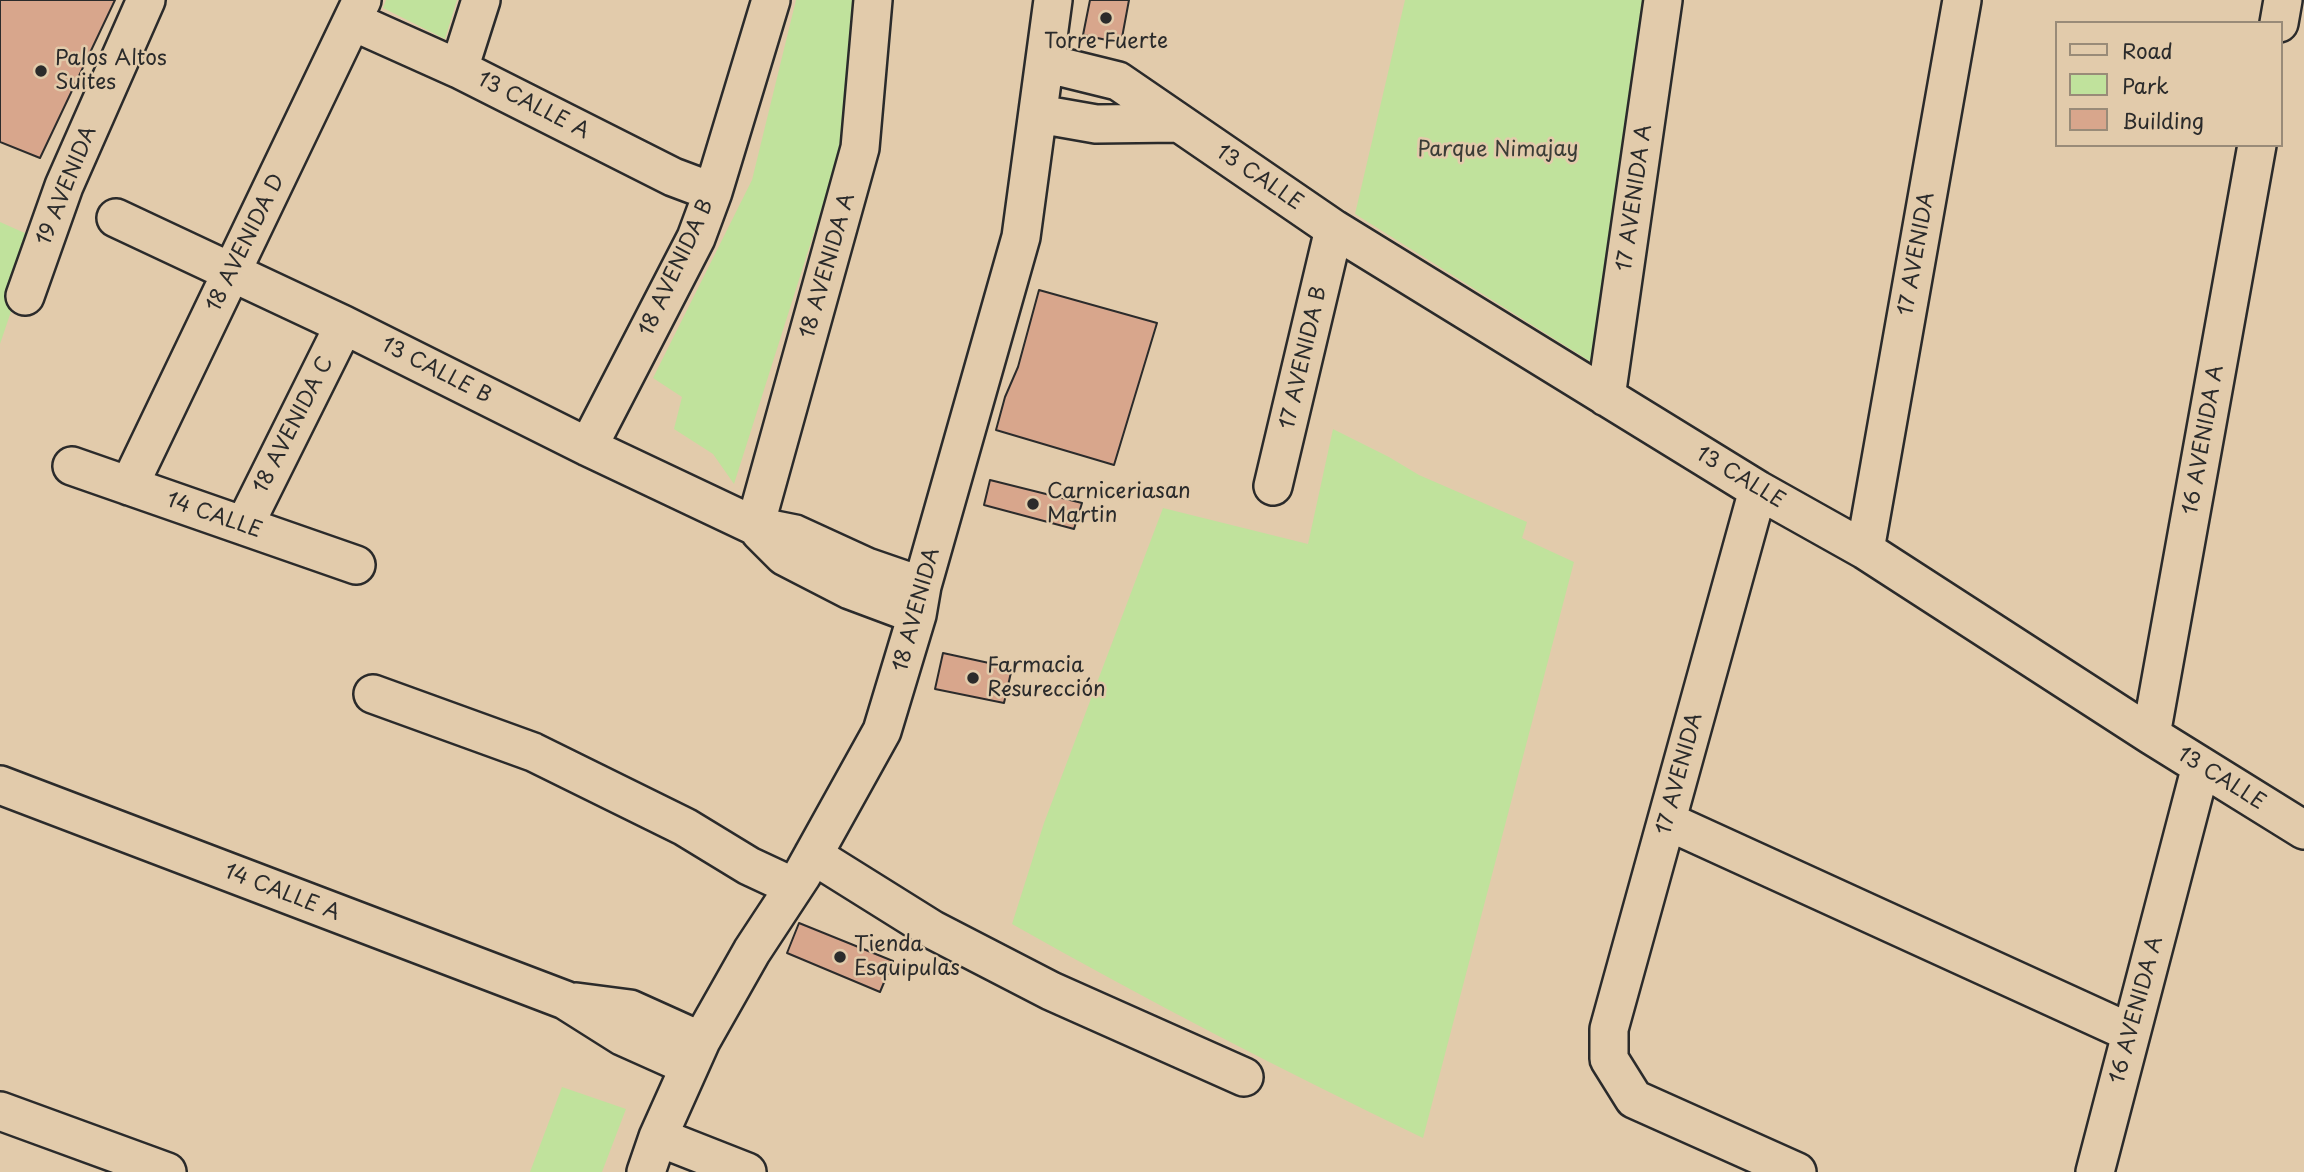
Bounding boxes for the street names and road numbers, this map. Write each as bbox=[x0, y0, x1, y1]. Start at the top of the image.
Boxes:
street label: 13 CALLE A bbox=[473, 67, 593, 145]
street label: 19 AVENIDA bbox=[32, 123, 102, 249]
street label: 17 AVENIDA A bbox=[1612, 123, 1658, 273]
street label: 13 CALLE bbox=[1211, 140, 1307, 216]
street label: 18 AVENIDA D bbox=[202, 170, 290, 316]
street label: 17 AVENIDA bbox=[1894, 190, 1940, 318]
street label: 18 AVENIDA A bbox=[795, 191, 861, 341]
street label: 18 AVENIDA B bbox=[634, 196, 720, 340]
street label: 17 AVENIDA B bbox=[1275, 284, 1333, 432]
street label: 13 CALLE B bbox=[377, 333, 495, 409]
street label: 18 AVENIDA C bbox=[249, 352, 339, 498]
street label: 16 AVENIDA A bbox=[2178, 363, 2230, 517]
street label: 13 CALLE bbox=[1691, 442, 1789, 514]
street label: 14 CALLE bbox=[163, 488, 265, 544]
street label: 18 AVENIDA bbox=[888, 545, 946, 675]
street label: 17 AVENIDA bbox=[1652, 710, 1708, 838]
street label: 13 CALLE bbox=[2172, 742, 2270, 816]
street label: 14 CALLE A bbox=[221, 859, 343, 927]
street label: 16 AVENIDA A bbox=[2105, 934, 2169, 1086]

